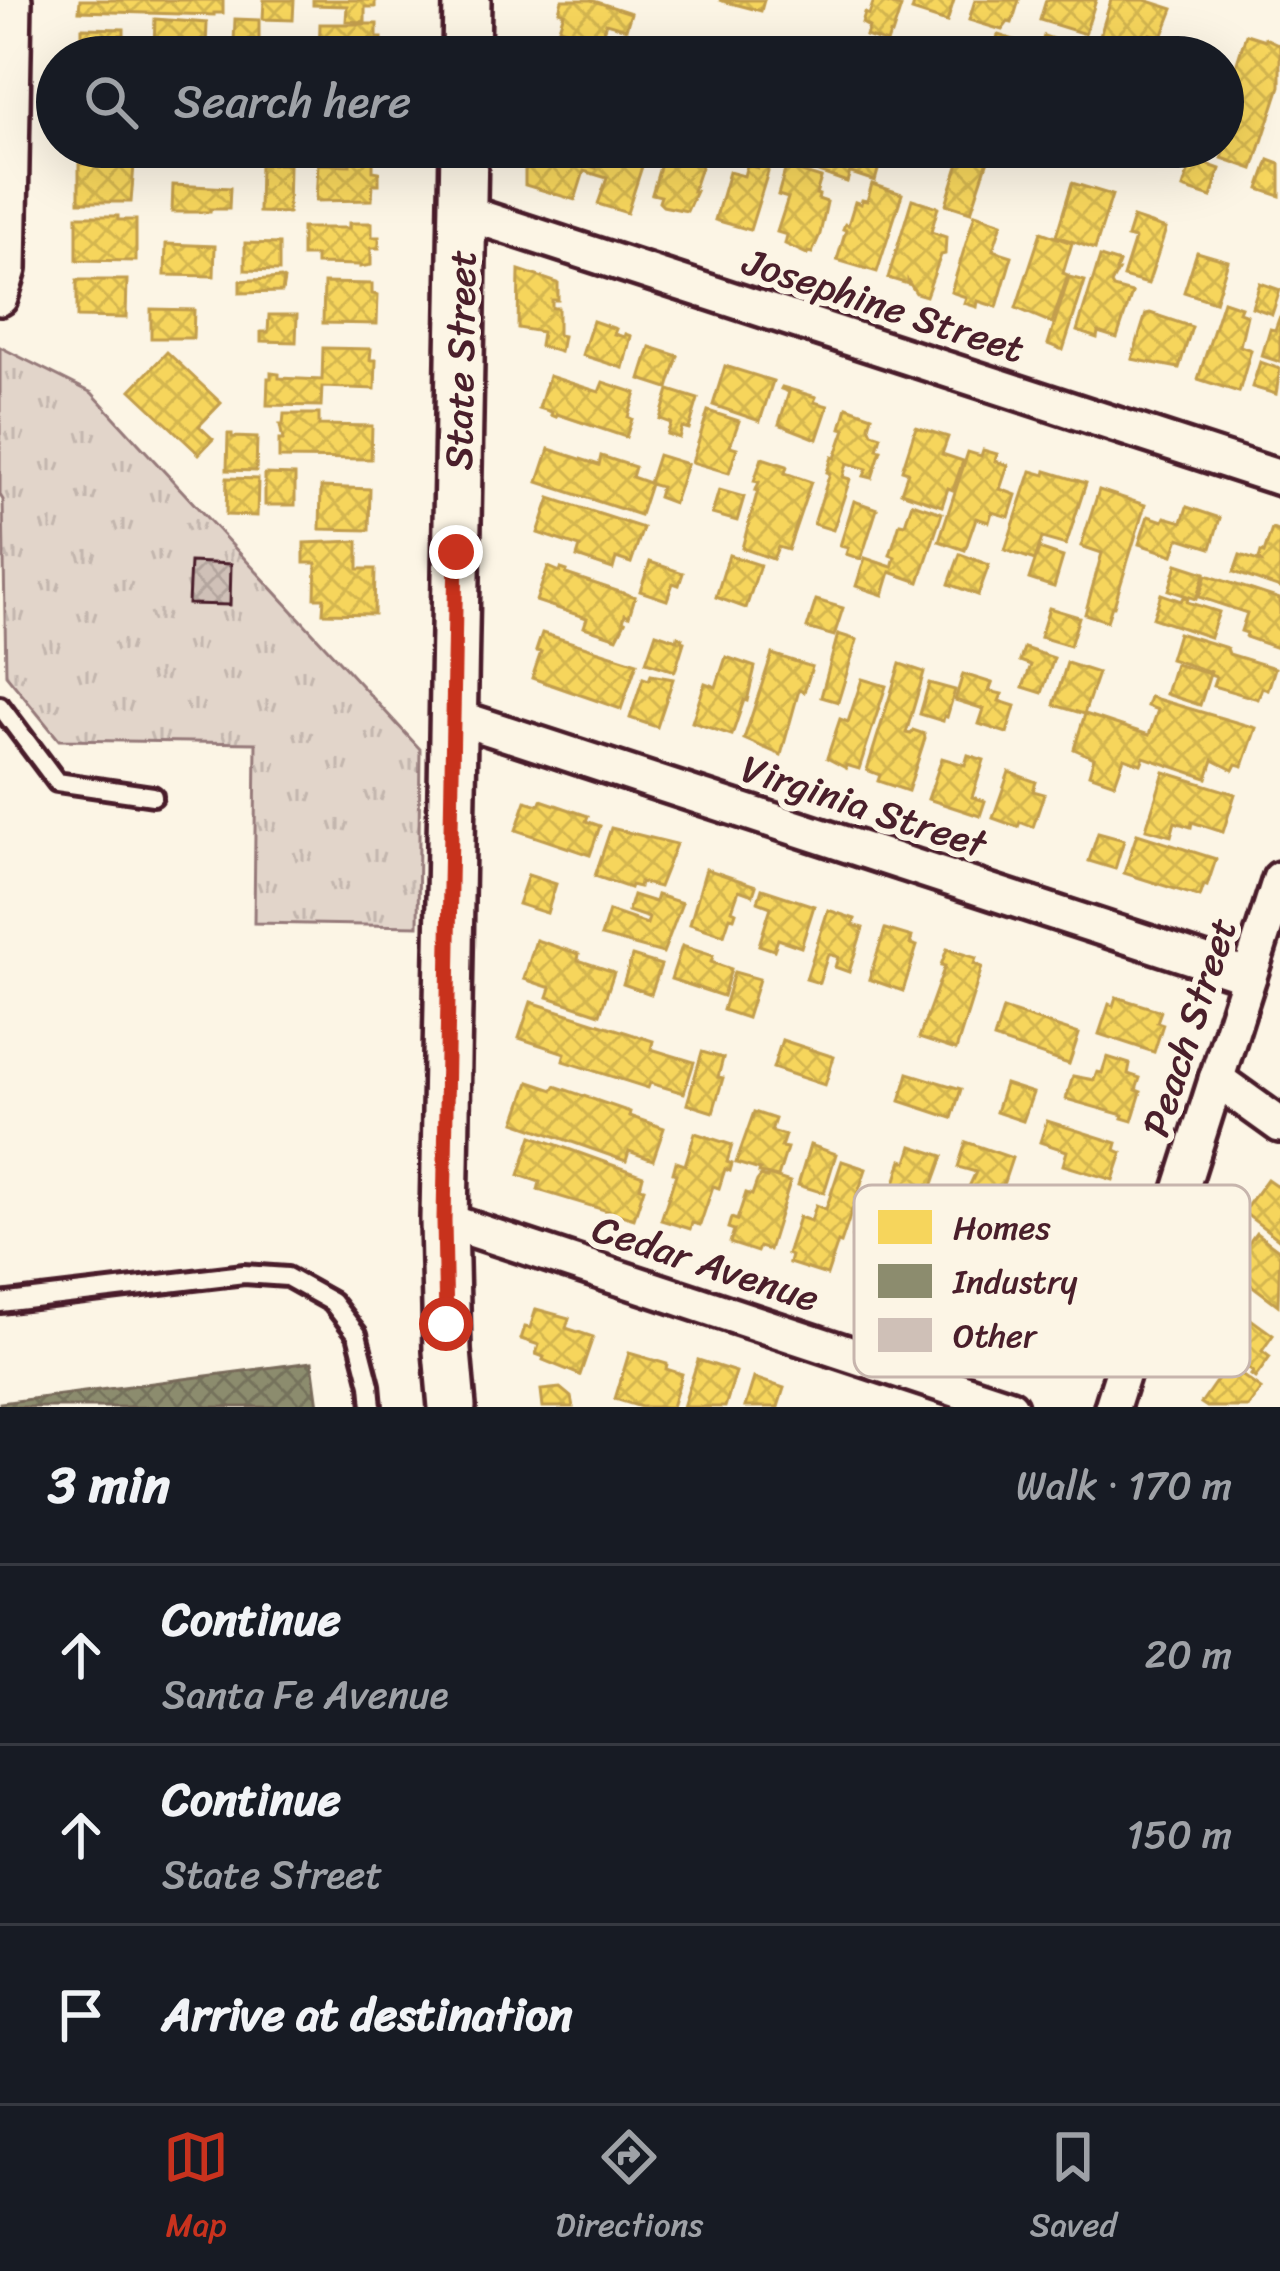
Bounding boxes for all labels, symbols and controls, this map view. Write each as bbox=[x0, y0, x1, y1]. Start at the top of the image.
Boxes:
search box bbox=[36, 36, 1244, 168]
text: Search here bbox=[174, 62, 411, 142]
icon: search bbox=[78, 69, 144, 135]
street label: Josephine Street bbox=[732, 226, 1034, 383]
street label: State Street bbox=[424, 249, 496, 471]
route end bbox=[429, 525, 483, 579]
street label: Virginia Street bbox=[732, 734, 997, 878]
street label: Peach Street bbox=[1121, 909, 1257, 1145]
legend bbox=[854, 1185, 1250, 1377]
street label: Cedar Avenue bbox=[584, 1194, 828, 1332]
text: Homes bbox=[953, 1199, 1051, 1257]
text: Industry bbox=[952, 1253, 1077, 1311]
route start bbox=[419, 1297, 473, 1351]
text: Other bbox=[953, 1307, 1038, 1365]
text: 3 min bbox=[48, 1440, 170, 1530]
text: Walk · 170 m bbox=[1016, 1451, 1232, 1520]
text: Continue bbox=[162, 1580, 341, 1660]
text: 20 m bbox=[1145, 1620, 1232, 1689]
icon: ahead bbox=[48, 1622, 114, 1688]
text: Santa Fe Avenue bbox=[162, 1660, 449, 1729]
text: Continue bbox=[162, 1760, 341, 1840]
text: 150 m bbox=[1127, 1800, 1232, 1869]
icon: ahead bbox=[48, 1802, 114, 1868]
text: State Street bbox=[162, 1840, 382, 1909]
text: Arrive at destination bbox=[162, 1975, 572, 2055]
icon: arrive bbox=[48, 1982, 114, 2048]
tab: Map bbox=[163, 2124, 229, 2254]
tab: Directions bbox=[556, 2124, 703, 2254]
tab: Saved bbox=[1030, 2124, 1117, 2254]

